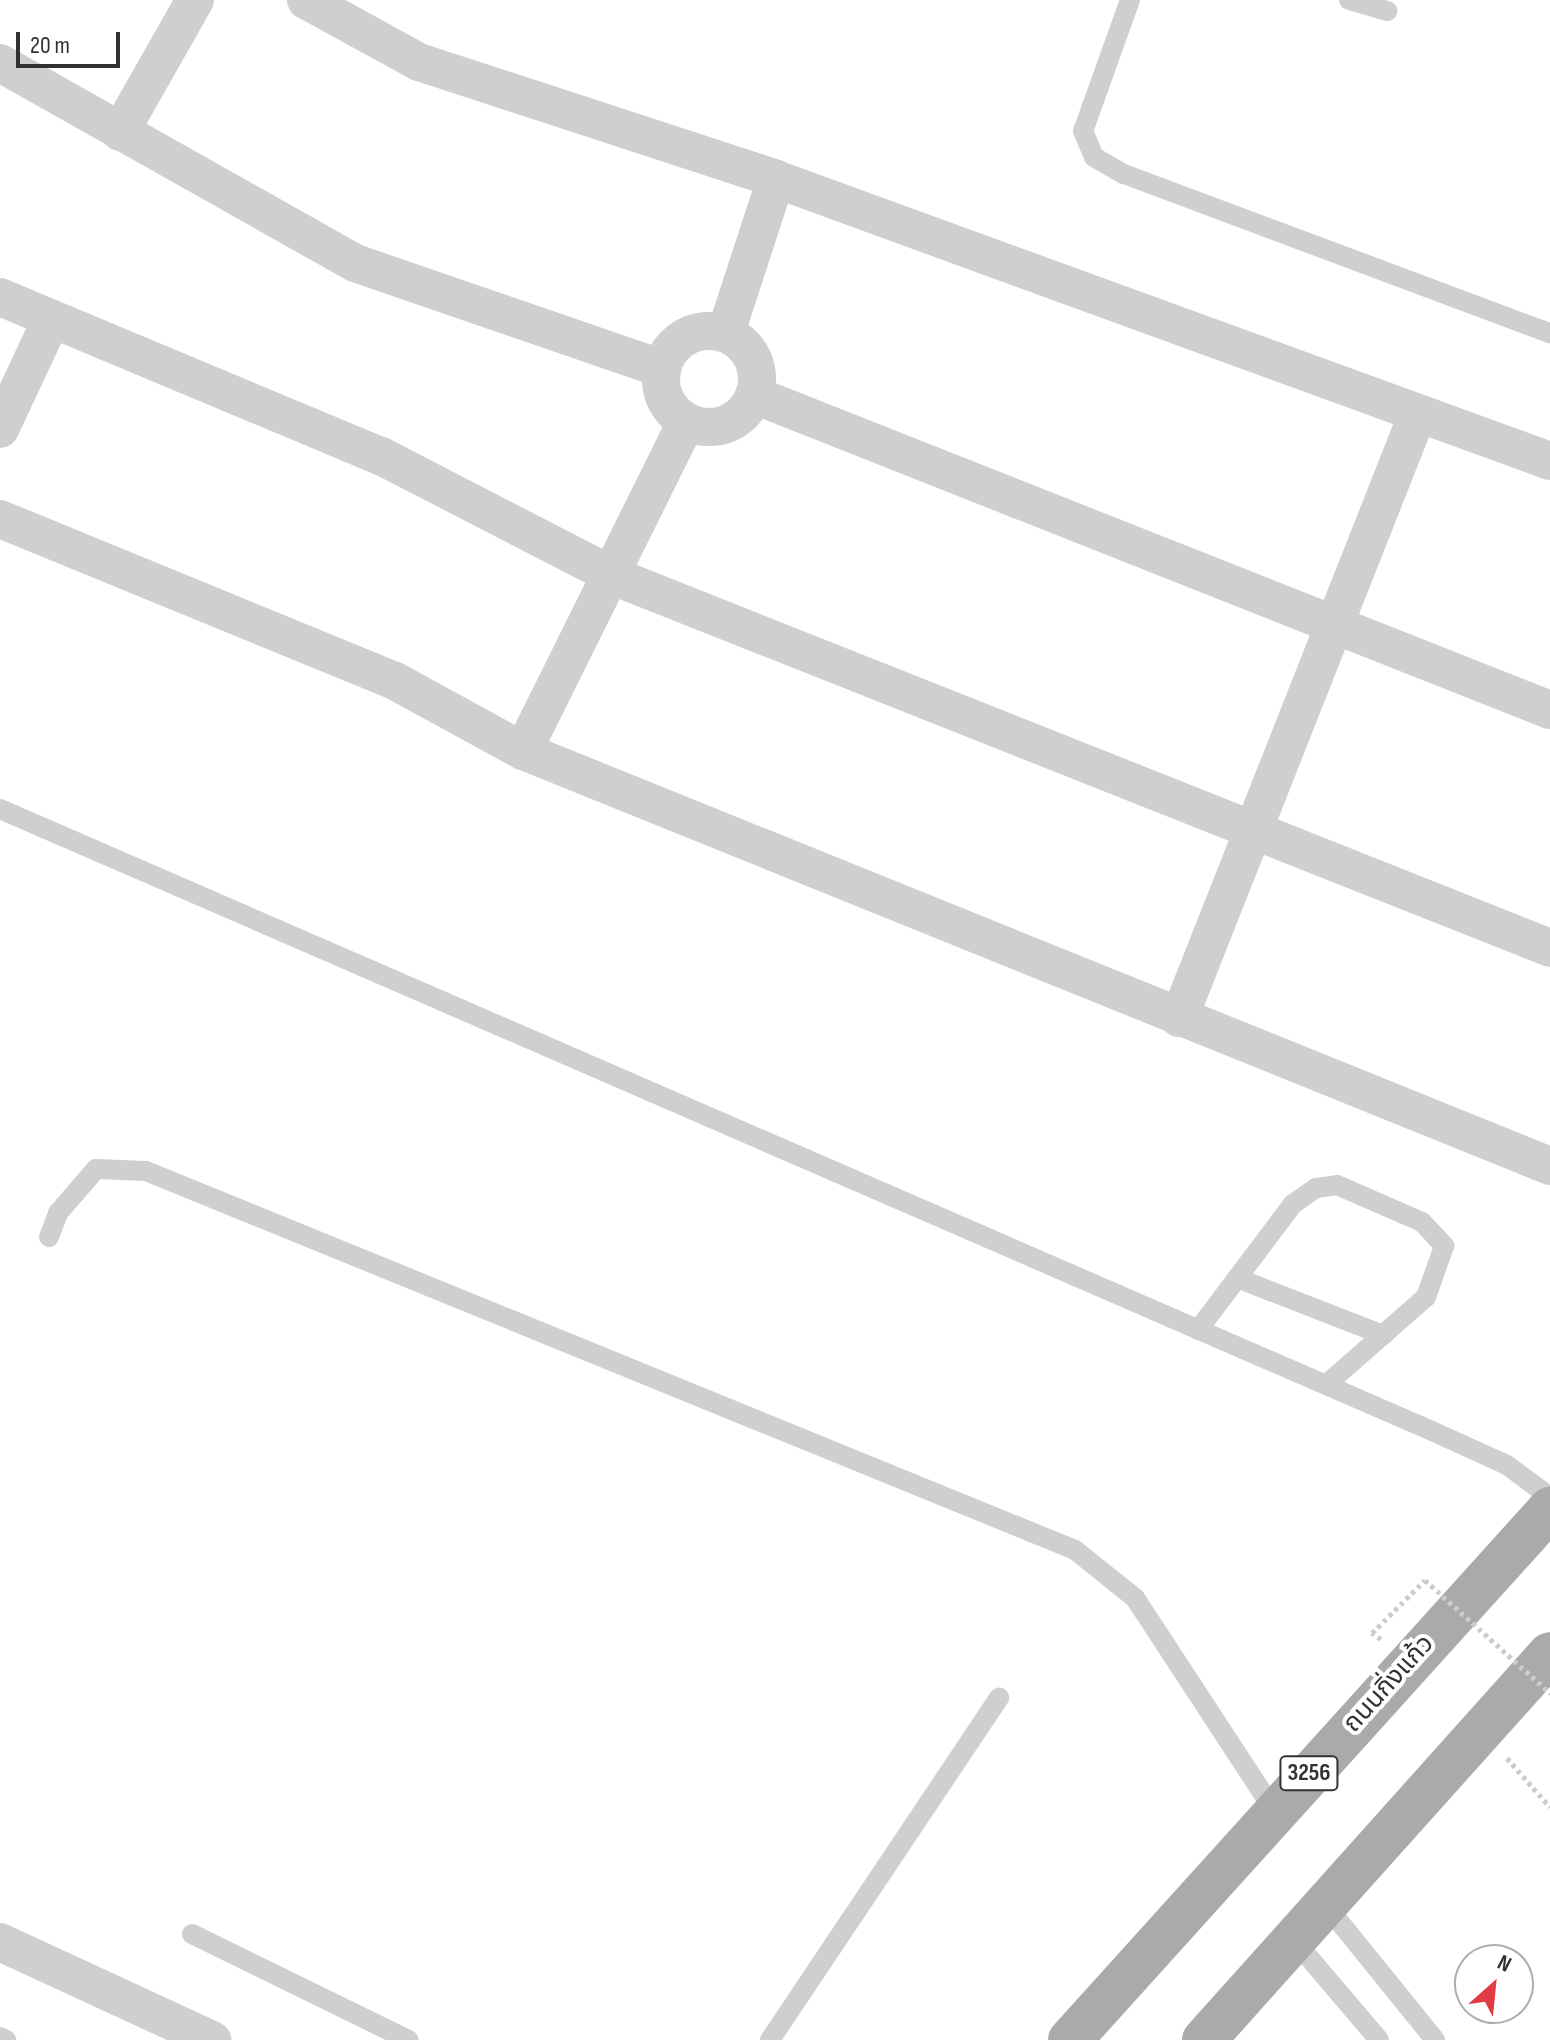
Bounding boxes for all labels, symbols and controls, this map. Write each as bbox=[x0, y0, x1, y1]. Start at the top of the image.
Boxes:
scale bar bbox=[20, 16, 124, 66]
text: 20 m bbox=[30, 31, 70, 60]
street label: ถนนกิ่งแก้ว bbox=[1337, 1629, 1441, 1739]
road number: 3256 bbox=[1279, 1753, 1339, 1793]
north arrow bbox=[1454, 1944, 1534, 2024]
text: N bbox=[1493, 1949, 1516, 1979]

